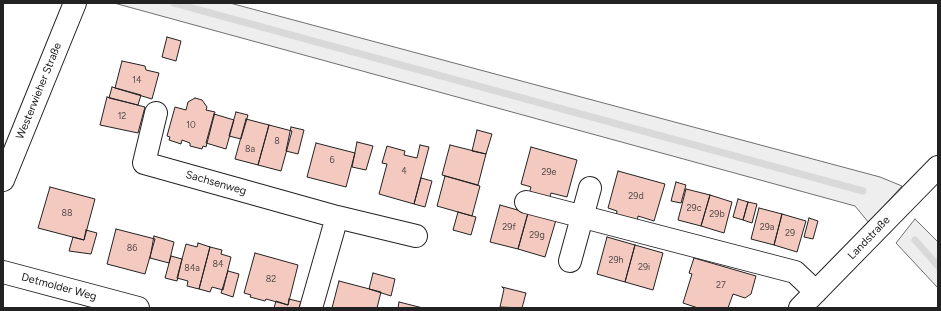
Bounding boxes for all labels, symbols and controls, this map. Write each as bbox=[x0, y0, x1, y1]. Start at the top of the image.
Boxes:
street label: Westerwieher Straße bbox=[14, 41, 64, 141]
house number: 14 bbox=[132, 75, 142, 85]
house number: 12 bbox=[118, 111, 126, 121]
house number: 10 bbox=[186, 120, 196, 130]
house number: 8 bbox=[274, 136, 280, 146]
house number: 8a bbox=[245, 144, 255, 154]
house number: 6 bbox=[329, 155, 335, 165]
house number: 4 bbox=[401, 166, 407, 176]
house number: 29e bbox=[541, 167, 557, 177]
street label: Sachsenweg bbox=[184, 168, 248, 198]
house number: 29d bbox=[628, 191, 644, 201]
house number: 29c bbox=[687, 203, 701, 213]
house number: 88 bbox=[61, 208, 73, 218]
house number: 29b bbox=[709, 209, 725, 219]
street label: Landstraße bbox=[845, 214, 893, 262]
house number: 29f bbox=[502, 222, 516, 232]
house number: 29a bbox=[760, 222, 774, 232]
house number: 29 bbox=[785, 228, 795, 238]
house number: 29g bbox=[529, 230, 545, 240]
house number: 86 bbox=[127, 243, 137, 253]
house number: 29h bbox=[608, 255, 624, 265]
house number: 84 bbox=[212, 259, 224, 269]
house number: 29i bbox=[638, 262, 650, 272]
house number: 84a bbox=[184, 263, 200, 273]
street label: Detmolder Weg bbox=[20, 271, 98, 303]
house number: 82 bbox=[266, 274, 276, 284]
house number: 27 bbox=[716, 280, 726, 290]

